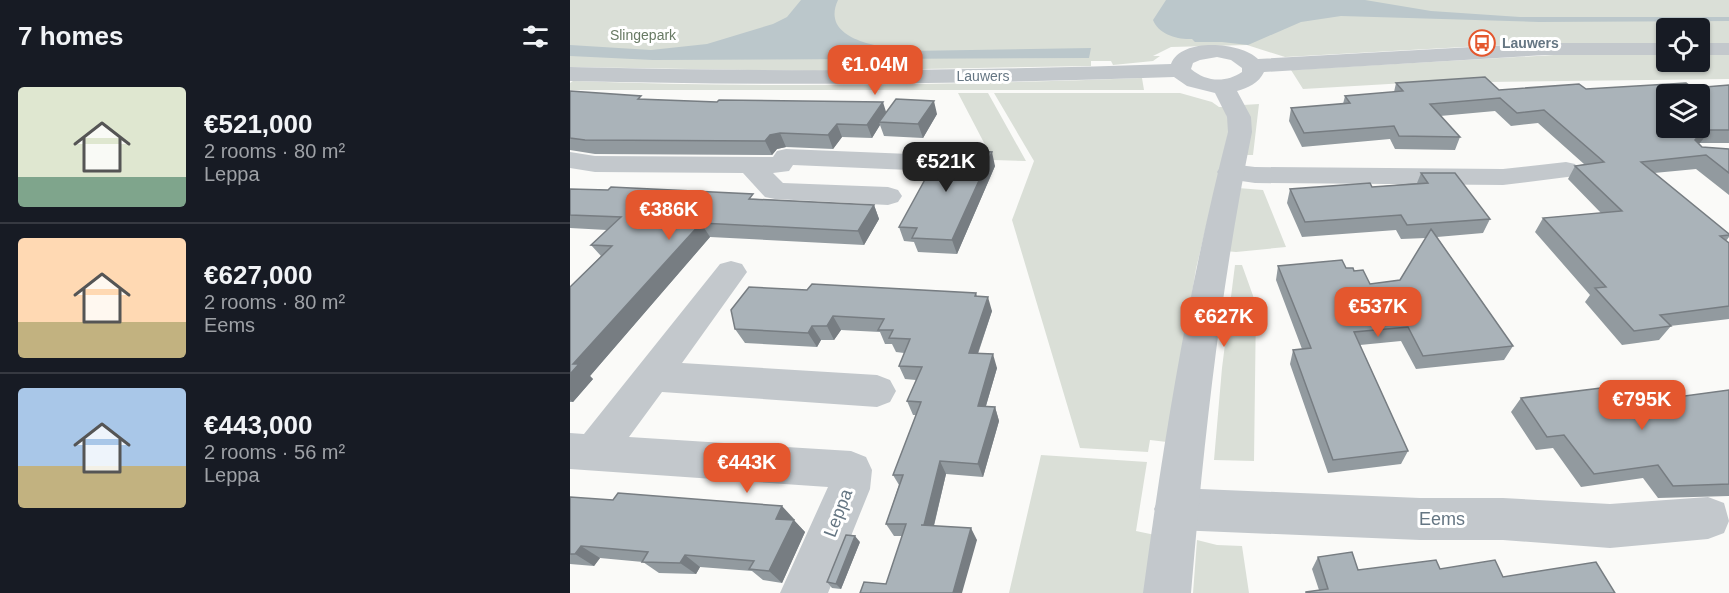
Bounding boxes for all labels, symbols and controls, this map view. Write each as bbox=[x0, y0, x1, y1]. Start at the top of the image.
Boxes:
map controls bbox=[1656, 18, 1710, 138]
button: locate bbox=[1656, 18, 1710, 72]
icon: filters bbox=[519, 20, 552, 53]
text: 7 homes bbox=[18, 21, 124, 51]
park label: Slingepark bbox=[610, 27, 677, 43]
bus stop icon: Lauwers bbox=[1467, 28, 1497, 58]
place label: Lauwers bbox=[1502, 35, 1559, 51]
pin: €1.04M bbox=[826, 45, 924, 96]
text: €1.04M bbox=[842, 53, 908, 75]
street label: Lauwers bbox=[957, 68, 1009, 84]
button: layers bbox=[1656, 84, 1710, 138]
text: €521,000 bbox=[204, 109, 312, 139]
icon: home bbox=[66, 111, 138, 183]
text: 2 rooms · 80 m² bbox=[204, 140, 345, 162]
pin: €521K bbox=[904, 142, 988, 193]
text: €521K bbox=[917, 150, 975, 172]
text: Leppa bbox=[204, 163, 260, 185]
pin: €386K bbox=[627, 190, 711, 241]
text: €386K bbox=[640, 198, 698, 220]
text: €627,000 bbox=[204, 260, 312, 290]
icon: home bbox=[66, 262, 138, 334]
pin: €537K bbox=[1336, 287, 1420, 338]
text: 2 rooms · 80 m² bbox=[204, 291, 345, 313]
text: €537K bbox=[1349, 295, 1407, 317]
pin: €627K bbox=[1182, 297, 1266, 348]
text: €627K bbox=[1195, 305, 1253, 327]
text: Eems bbox=[204, 314, 255, 336]
pin: €795K bbox=[1600, 380, 1684, 431]
text: €795K bbox=[1613, 388, 1671, 410]
text: €443,000 bbox=[204, 410, 312, 440]
icon: home bbox=[66, 412, 138, 484]
text: 2 rooms · 56 m² bbox=[204, 441, 345, 463]
pin: €443K bbox=[705, 443, 789, 494]
text: €443K bbox=[718, 451, 776, 473]
text: Leppa bbox=[204, 464, 260, 486]
street label: Leppa bbox=[820, 485, 857, 540]
street label: Eems bbox=[1419, 509, 1465, 529]

